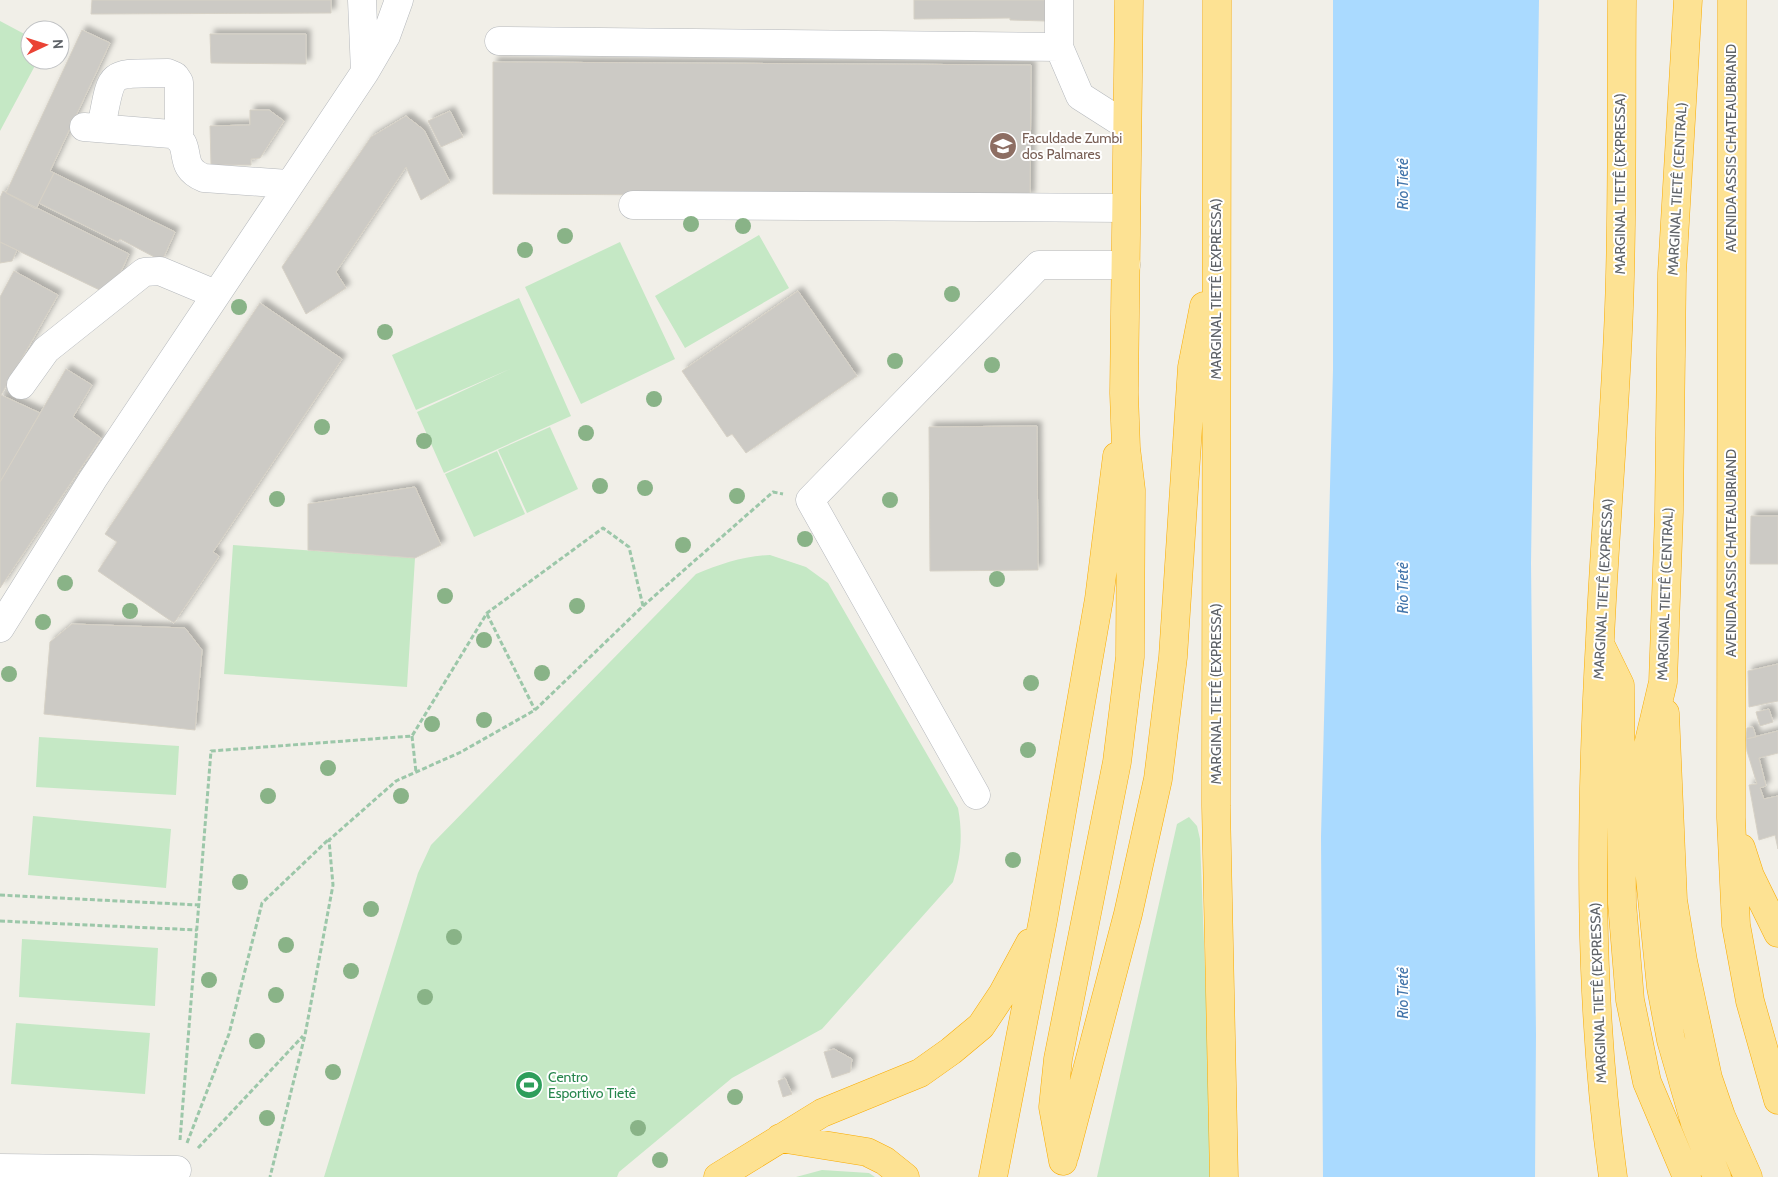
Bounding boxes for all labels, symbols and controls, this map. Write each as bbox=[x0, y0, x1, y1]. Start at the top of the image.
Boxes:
north arrow bbox=[20, 20, 70, 70]
text: N bbox=[49, 39, 67, 50]
street label: AVENIDA ASSIS CHATEAUBRIAND bbox=[1722, 44, 1740, 252]
street label: MARGINAL TIETÊ (EXPRESSA) bbox=[1611, 93, 1629, 275]
street label: MARGINAL TIETÊ (CENTRAL) bbox=[1663, 102, 1691, 276]
place label: Faculdade Zumbi dos Palmares bbox=[1022, 129, 1122, 163]
school or university icon: Faculdade Zumbi dos Palmares bbox=[988, 131, 1018, 161]
water label: Rio Tietê bbox=[1394, 158, 1412, 210]
street label: MARGINAL TIETÊ (EXPRESSA) bbox=[1207, 198, 1225, 380]
street label: AVENIDA ASSIS CHATEAUBRIAND bbox=[1722, 449, 1740, 657]
street label: MARGINAL TIETÊ (EXPRESSA) bbox=[1589, 498, 1617, 680]
street label: MARGINAL TIETÊ (CENTRAL) bbox=[1653, 507, 1677, 681]
water label: Rio Tietê bbox=[1394, 562, 1412, 614]
street label: MARGINAL TIETÊ (EXPRESSA) bbox=[1207, 603, 1225, 785]
street label: MARGINAL TIETÊ (EXPRESSA) bbox=[1586, 902, 1610, 1084]
water label: Rio Tietê bbox=[1394, 967, 1412, 1019]
place label: Centro Esportivo Tietê bbox=[548, 1068, 636, 1102]
sports icon: Centro Esportivo Tietê bbox=[514, 1070, 544, 1100]

